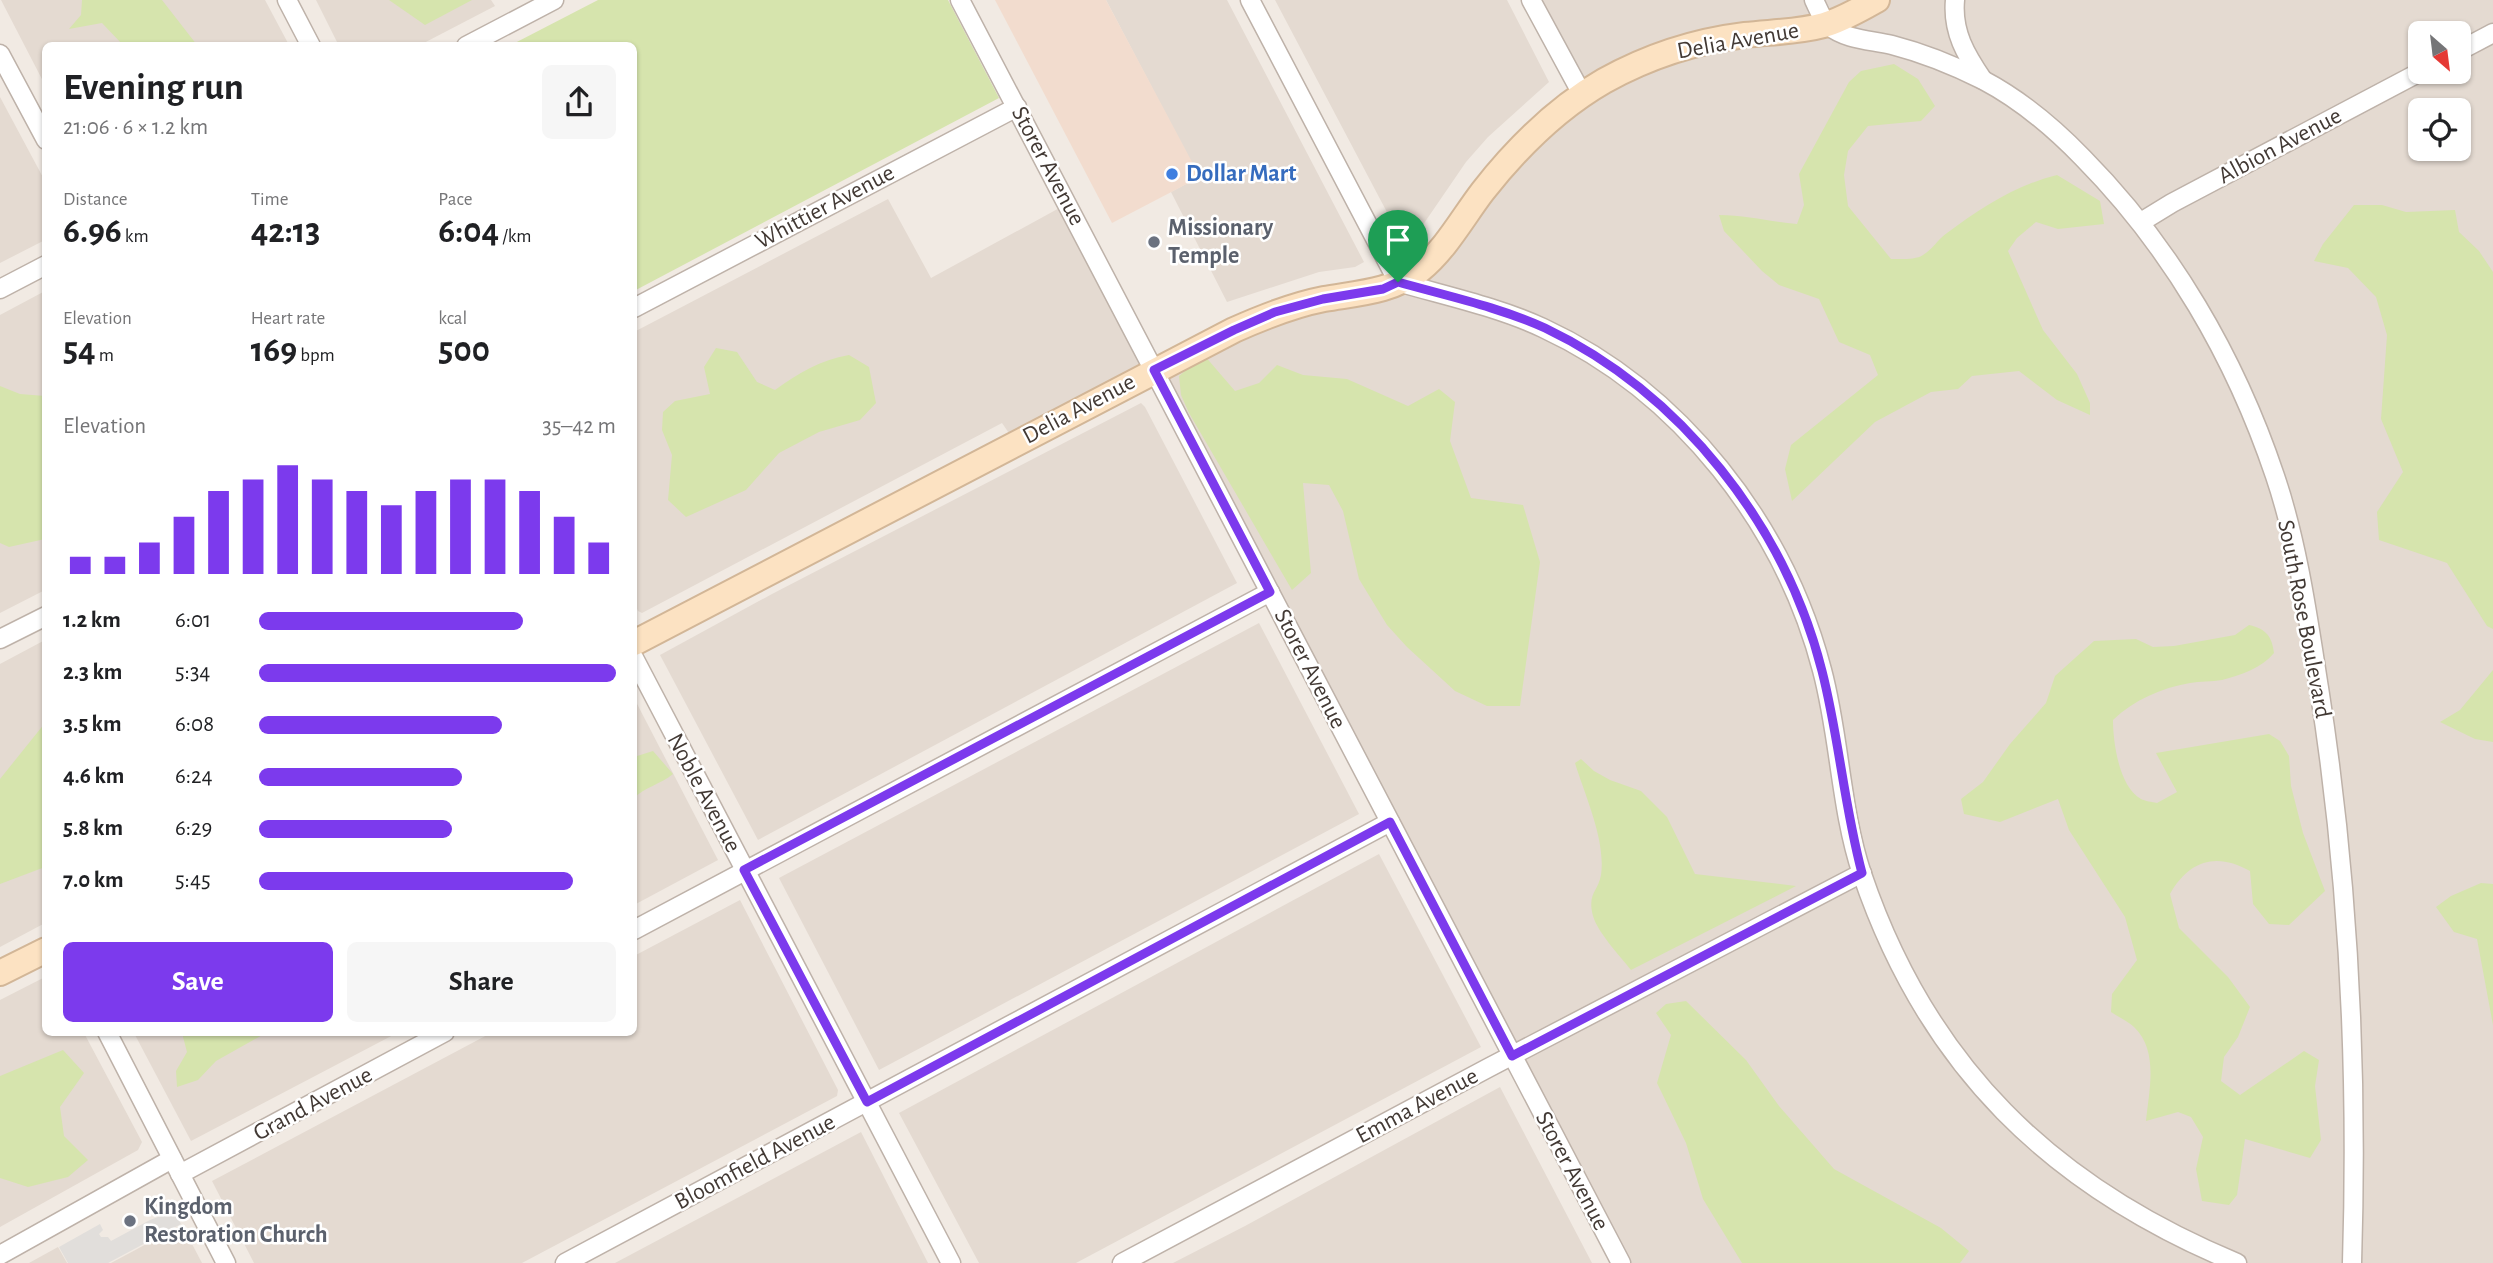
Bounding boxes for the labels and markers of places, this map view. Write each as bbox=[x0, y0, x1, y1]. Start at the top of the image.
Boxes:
place label: Dollar Mart bbox=[1186, 162, 1296, 186]
marker: Dollar Mart bbox=[1164, 166, 1180, 182]
pin bbox=[1368, 210, 1428, 282]
place label: Missionary Temple bbox=[1168, 216, 1273, 268]
marker: Missionary Temple bbox=[1146, 234, 1162, 250]
place label: Kingdom Restoration Church bbox=[144, 1195, 328, 1247]
marker: Kingdom Restoration Church bbox=[122, 1213, 138, 1229]

